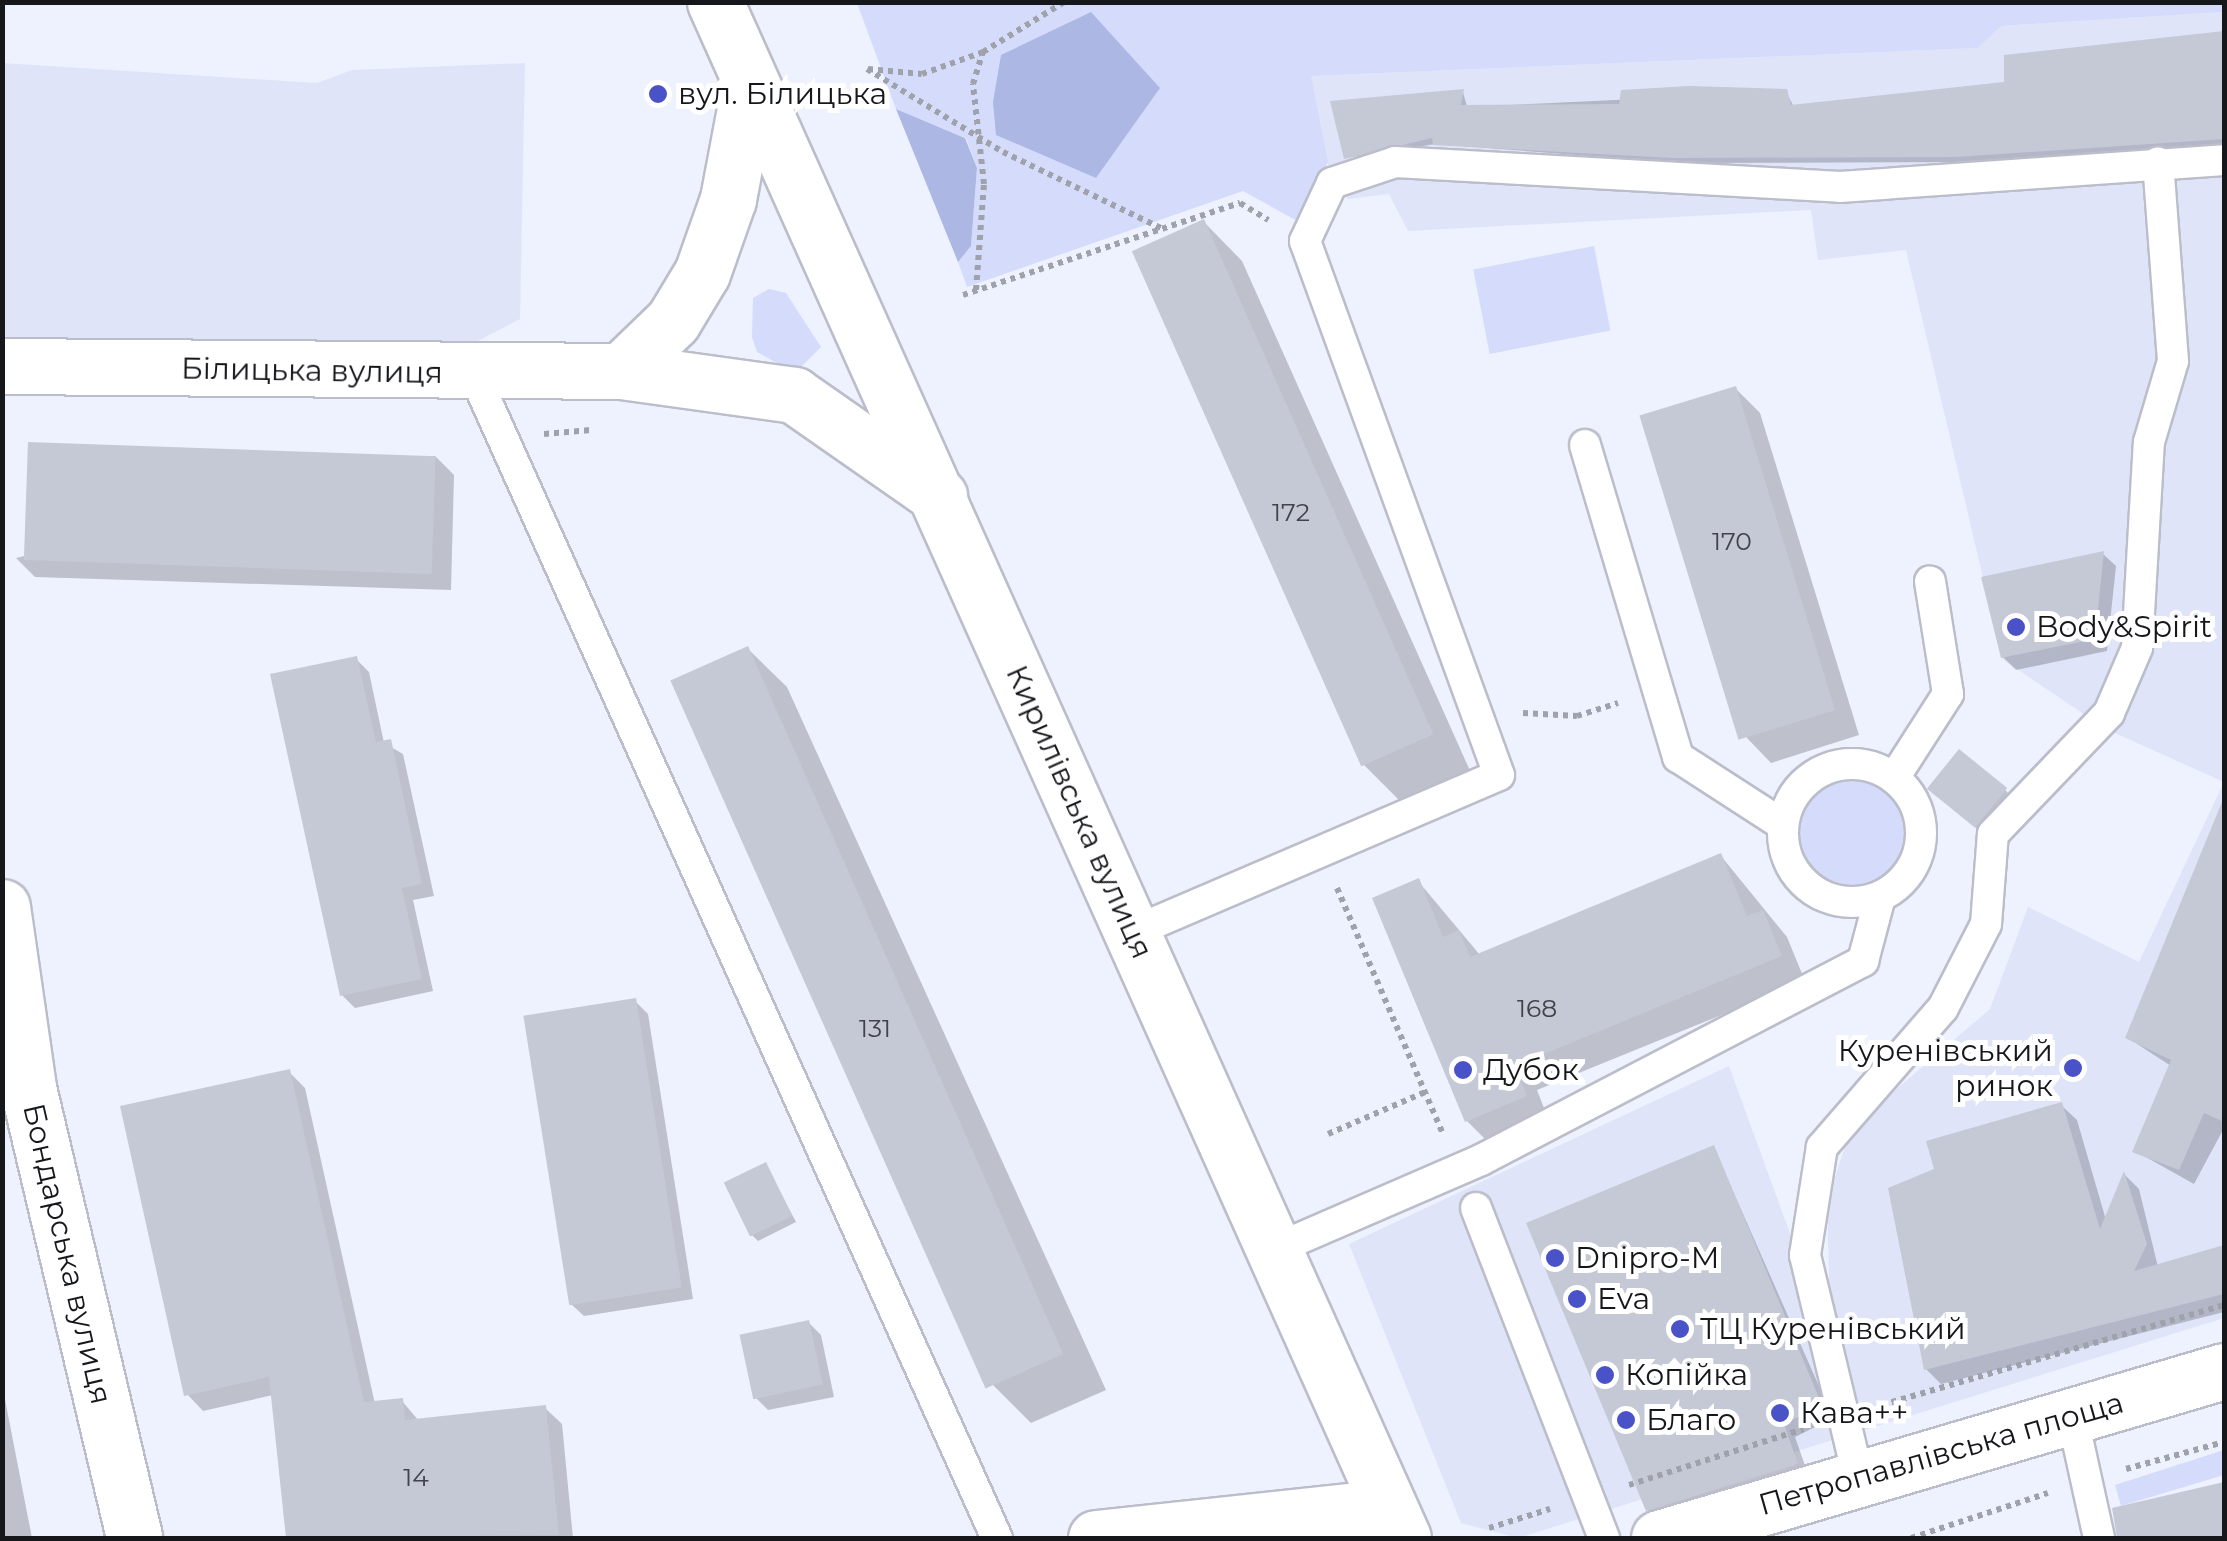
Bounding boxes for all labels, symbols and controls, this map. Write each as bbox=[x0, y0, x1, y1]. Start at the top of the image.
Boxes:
place label: вул. Білицька bbox=[678, 76, 887, 112]
marker: вул. Білицька bbox=[647, 83, 669, 105]
street label: Білицька вулиця bbox=[181, 351, 443, 391]
house number: 172 bbox=[1272, 497, 1310, 527]
house number: 170 bbox=[1712, 526, 1752, 556]
place label: Body&Spirit bbox=[2036, 609, 2212, 645]
marker: Body&Spirit bbox=[2005, 616, 2027, 638]
street label: Кирилівська вулиця bbox=[998, 660, 1160, 964]
house number: 168 bbox=[1517, 993, 1557, 1023]
house number: 131 bbox=[859, 1013, 891, 1043]
place label: Куренівський ринок bbox=[1838, 1033, 2053, 1104]
place label: Дубок bbox=[1483, 1052, 1579, 1088]
marker: Куренівський ринок bbox=[2062, 1057, 2084, 1079]
marker: Дубок bbox=[1452, 1059, 1474, 1081]
street label: Бондарська вулиця bbox=[15, 1100, 119, 1408]
place label: Dnipro-M bbox=[1575, 1240, 1719, 1276]
marker: Dnipro-M bbox=[1544, 1247, 1566, 1269]
place label: Eva bbox=[1597, 1281, 1650, 1317]
marker: Eva bbox=[1566, 1288, 1588, 1310]
place label: ТЦ Куренівський bbox=[1700, 1311, 1966, 1347]
marker: ТЦ Куренівський bbox=[1669, 1318, 1691, 1340]
place label: Копійка bbox=[1625, 1357, 1748, 1393]
marker: Копійка bbox=[1594, 1364, 1616, 1386]
street label: Петропавлівська площа bbox=[1755, 1385, 2127, 1523]
place label: Кава++ bbox=[1800, 1395, 1908, 1431]
place label: Благо bbox=[1646, 1402, 1736, 1438]
marker: Кава++ bbox=[1769, 1402, 1791, 1424]
marker: Благо bbox=[1615, 1409, 1637, 1431]
house number: 14 bbox=[403, 1462, 429, 1492]

